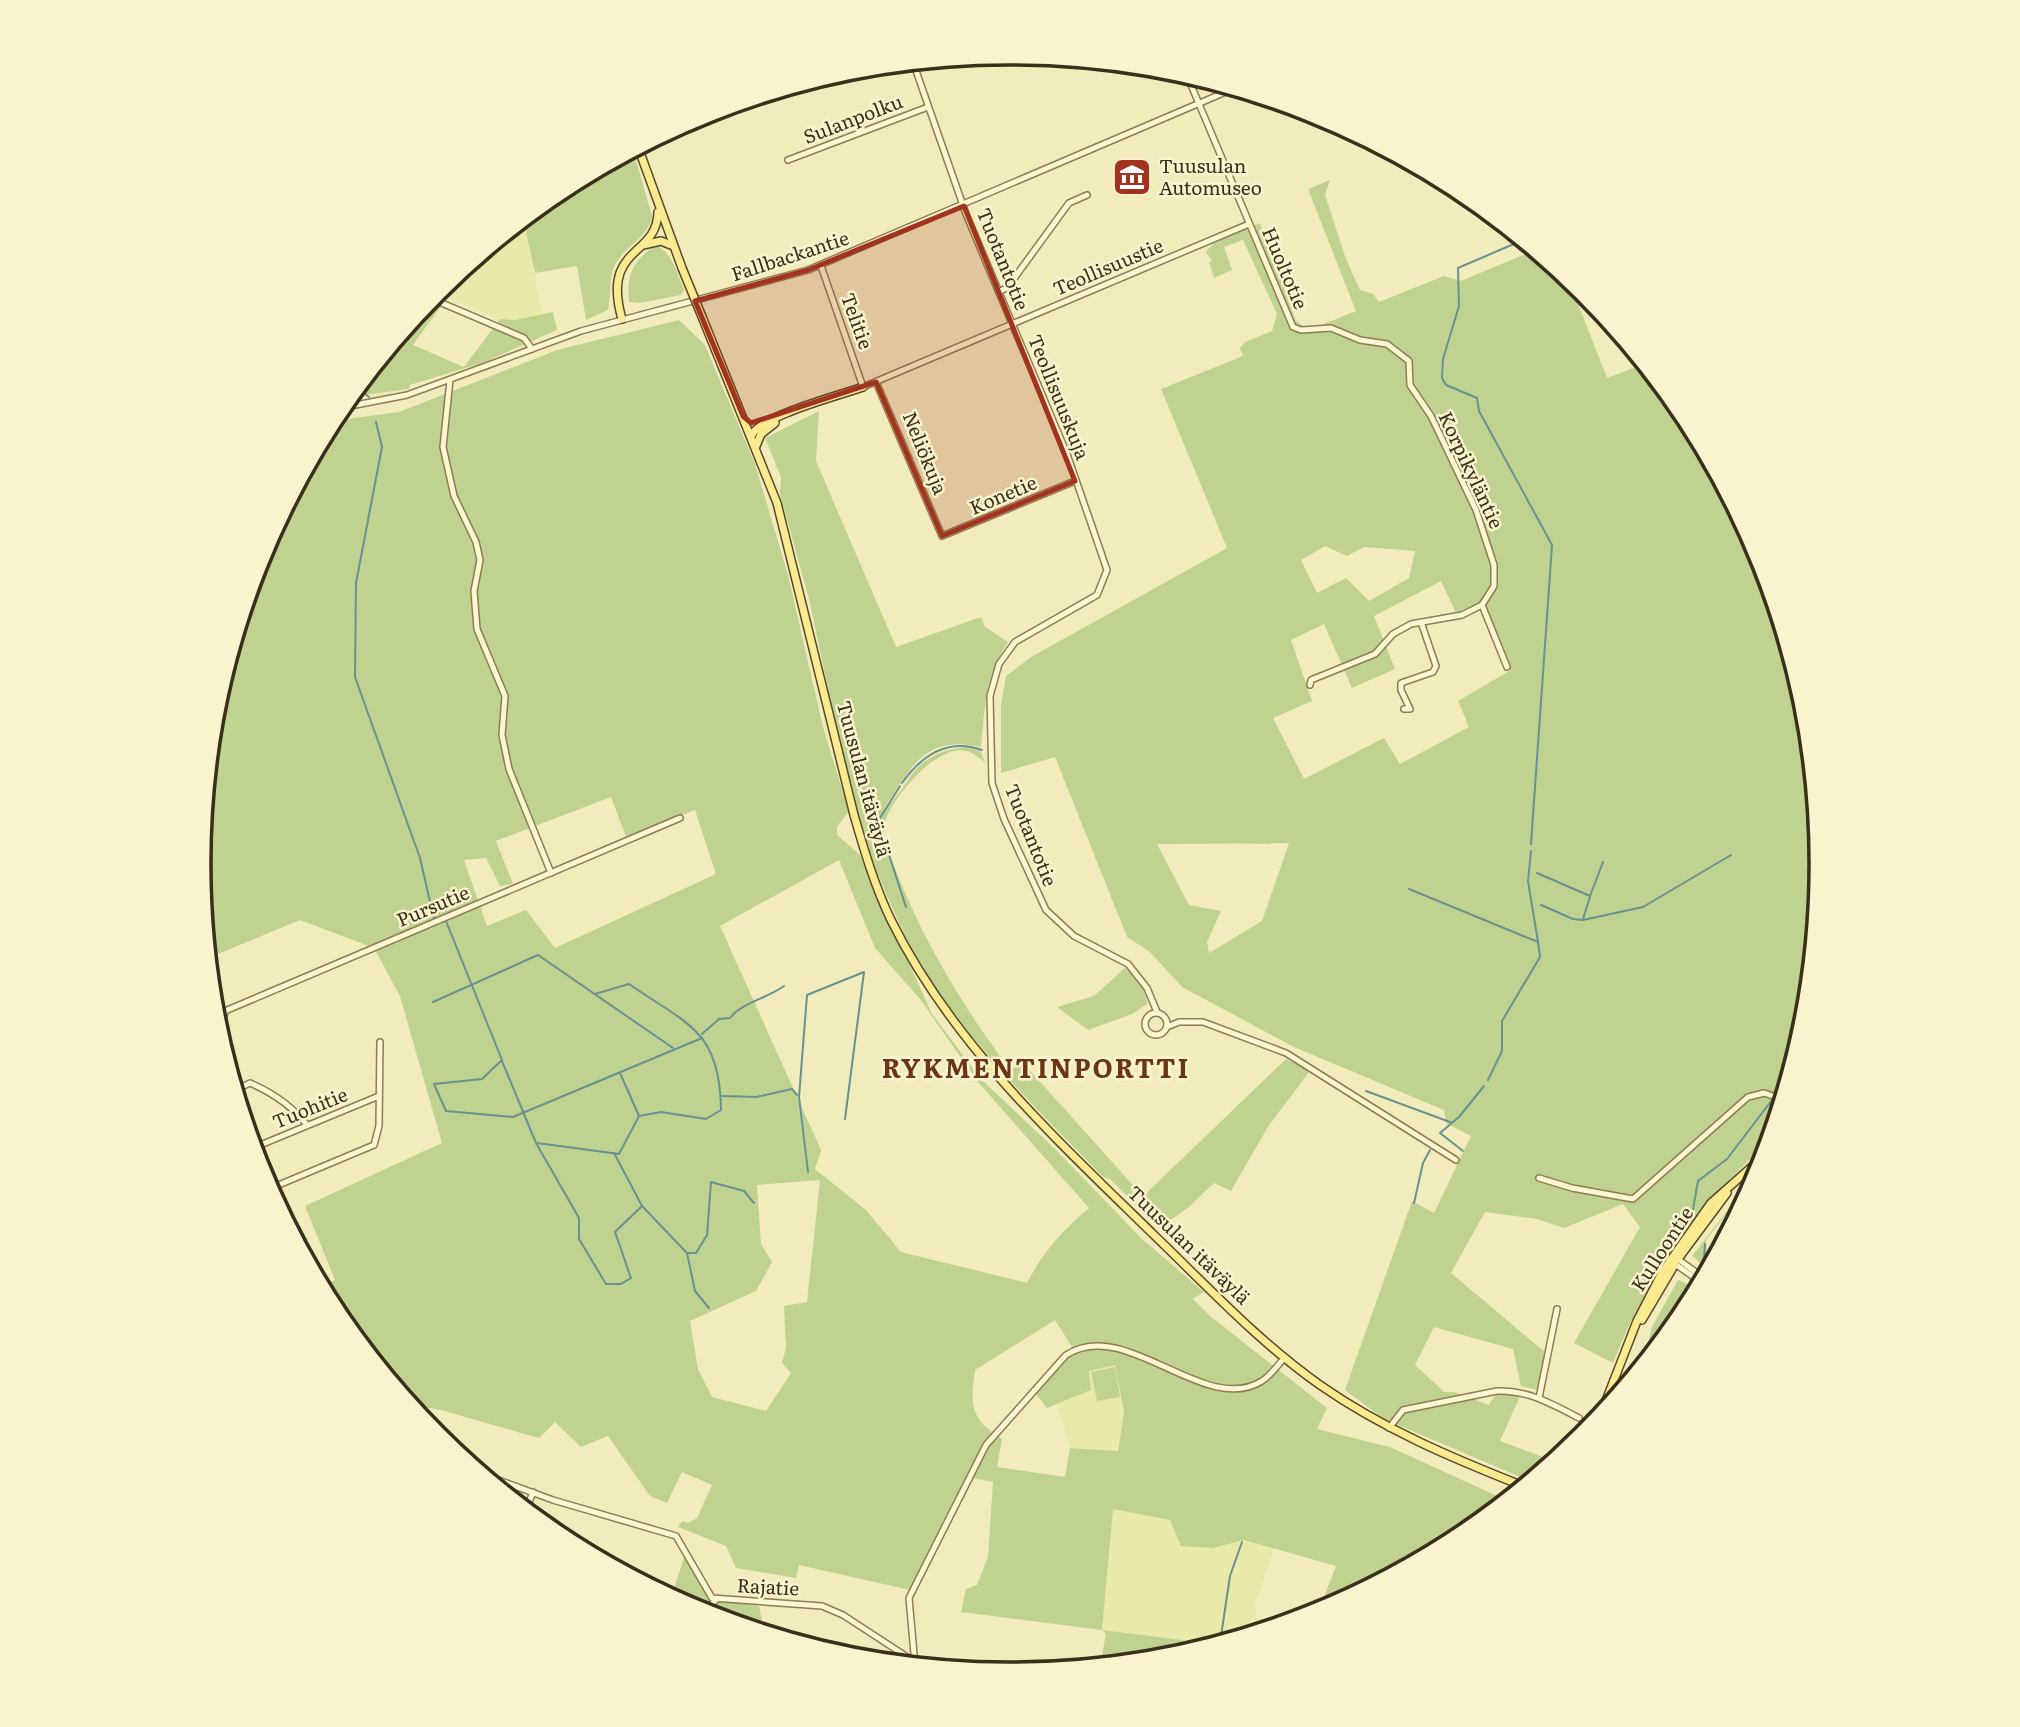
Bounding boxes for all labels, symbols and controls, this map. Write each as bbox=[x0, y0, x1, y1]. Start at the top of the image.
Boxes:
street label: Sulanpolku bbox=[799, 86, 906, 150]
place label: Tuusulan Automuseo bbox=[1159, 151, 1262, 201]
museum icon: Tuusulan Automuseo bbox=[1111, 156, 1153, 198]
street label: Tuotantotie bbox=[971, 203, 1037, 314]
street label: Huoltotie bbox=[1256, 222, 1316, 313]
street label: Fallbackantie bbox=[727, 223, 852, 287]
street label: Teollisuustie bbox=[1048, 230, 1167, 302]
street label: Telitie bbox=[835, 288, 881, 353]
street label: Teollisuuskuja bbox=[1022, 330, 1098, 464]
street label: Neliökuja bbox=[897, 407, 956, 499]
street label: Korpikyläntie bbox=[1433, 407, 1511, 533]
street label: Konetie bbox=[965, 467, 1041, 521]
street label: Tuusulan itäväylä bbox=[831, 697, 900, 861]
street label: Tuotantotie bbox=[999, 779, 1065, 890]
street label: Pursutie bbox=[392, 877, 473, 933]
district label: RYKMENTINPORTTI bbox=[882, 1047, 1190, 1086]
street label: Tuohitie bbox=[268, 1079, 352, 1135]
street label: Tuusulan itäväylä bbox=[1122, 1178, 1258, 1311]
street label: Kulloontie bbox=[1623, 1200, 1699, 1296]
street label: Rajatie bbox=[736, 1570, 800, 1602]

